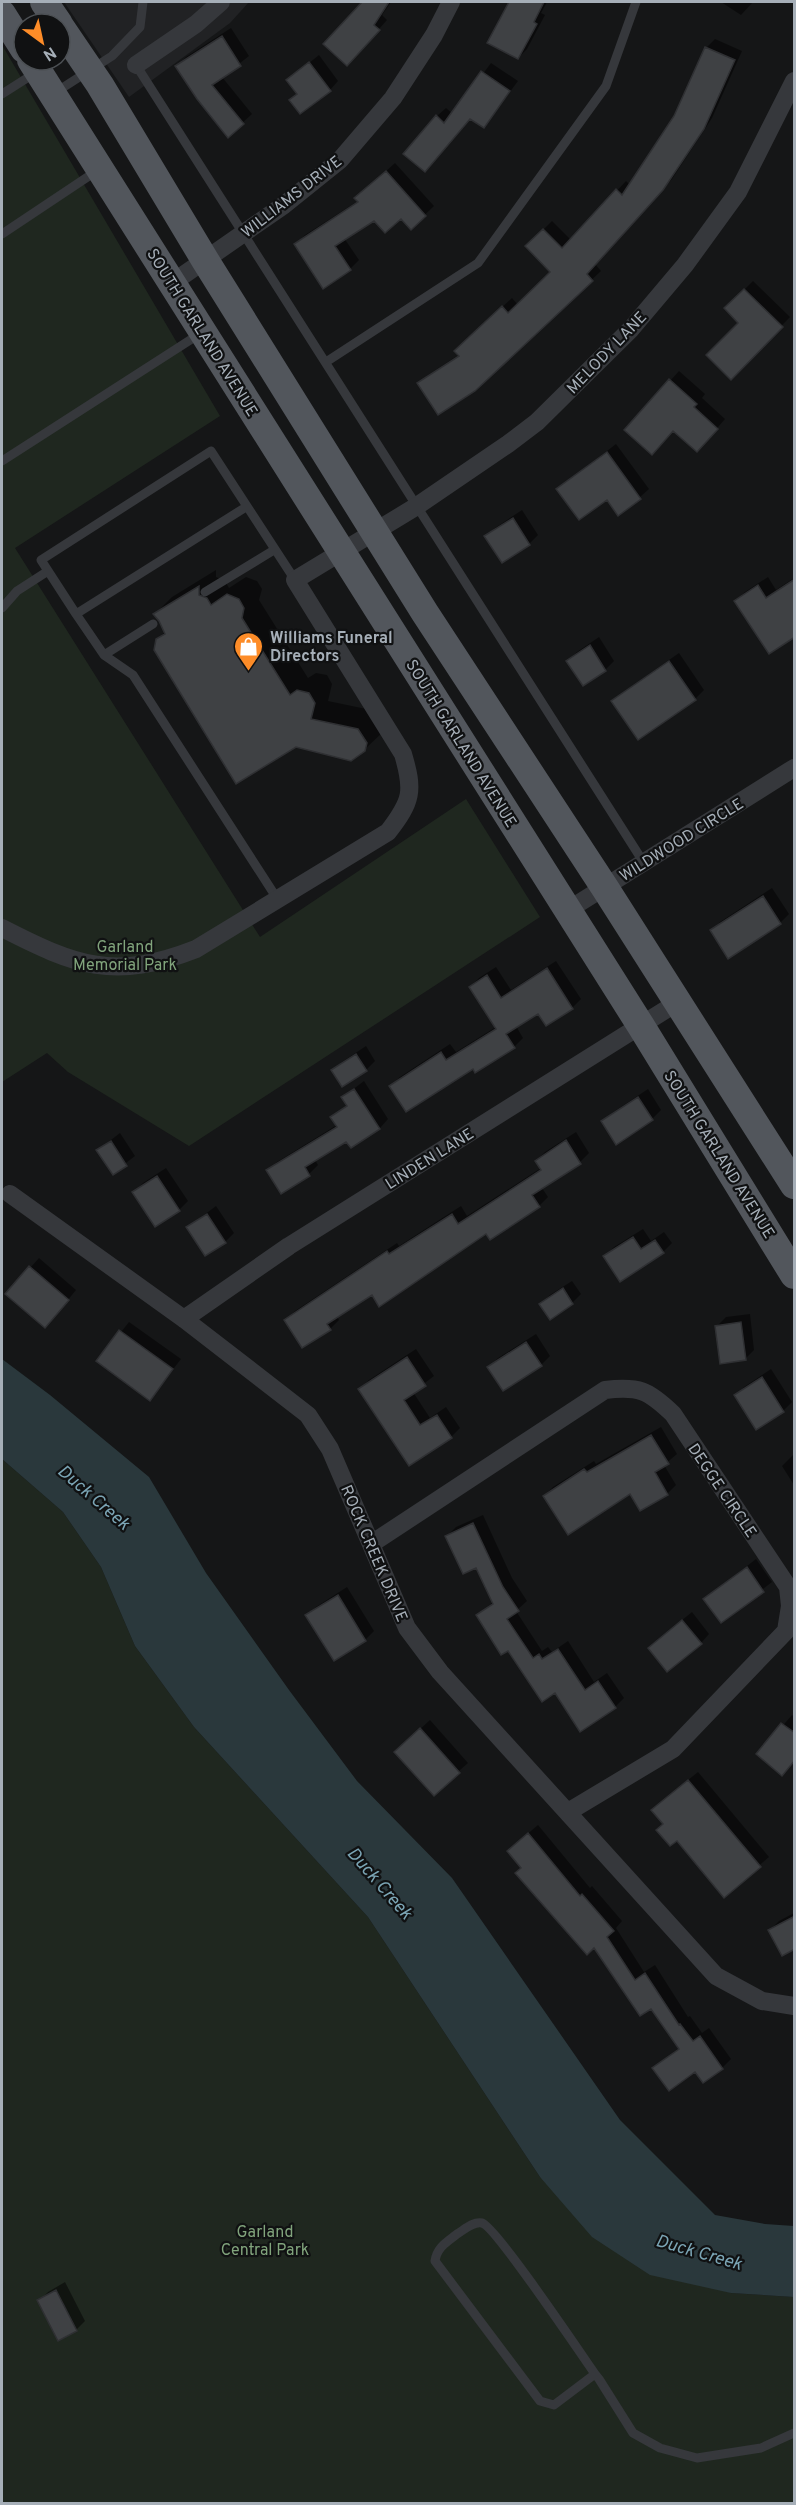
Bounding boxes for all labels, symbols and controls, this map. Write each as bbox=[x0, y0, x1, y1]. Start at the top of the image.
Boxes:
north arrow bbox=[12, 12, 72, 72]
text: N bbox=[39, 41, 59, 64]
street label: WILLIAMS DRIVE bbox=[238, 152, 347, 243]
street label: SOUTH GARLAND AVENUE bbox=[141, 245, 261, 421]
street label: MELODY LANE bbox=[563, 308, 652, 399]
place label: Williams Funeral Directors bbox=[270, 629, 393, 667]
shop icon: Williams Funeral Directors bbox=[233, 630, 265, 672]
street label: SOUTH GARLAND AVENUE bbox=[400, 656, 520, 832]
street label: WILDWOOD CIRCLE bbox=[616, 794, 748, 887]
park label: Garland Memorial Park bbox=[73, 938, 177, 976]
street label: SOUTH GARLAND AVENUE bbox=[658, 1067, 778, 1243]
street label: LINDEN LANE bbox=[382, 1125, 478, 1195]
street label: DEGGE CIRCLE bbox=[683, 1440, 760, 1542]
water label: Duck Creek bbox=[52, 1460, 135, 1537]
street label: ROCK CREEK DRIVE bbox=[335, 1482, 411, 1625]
water label: Duck Creek bbox=[341, 1843, 417, 1926]
park label: Garland Central Park bbox=[221, 2223, 309, 2261]
water label: Duck Creek bbox=[653, 2230, 745, 2277]

